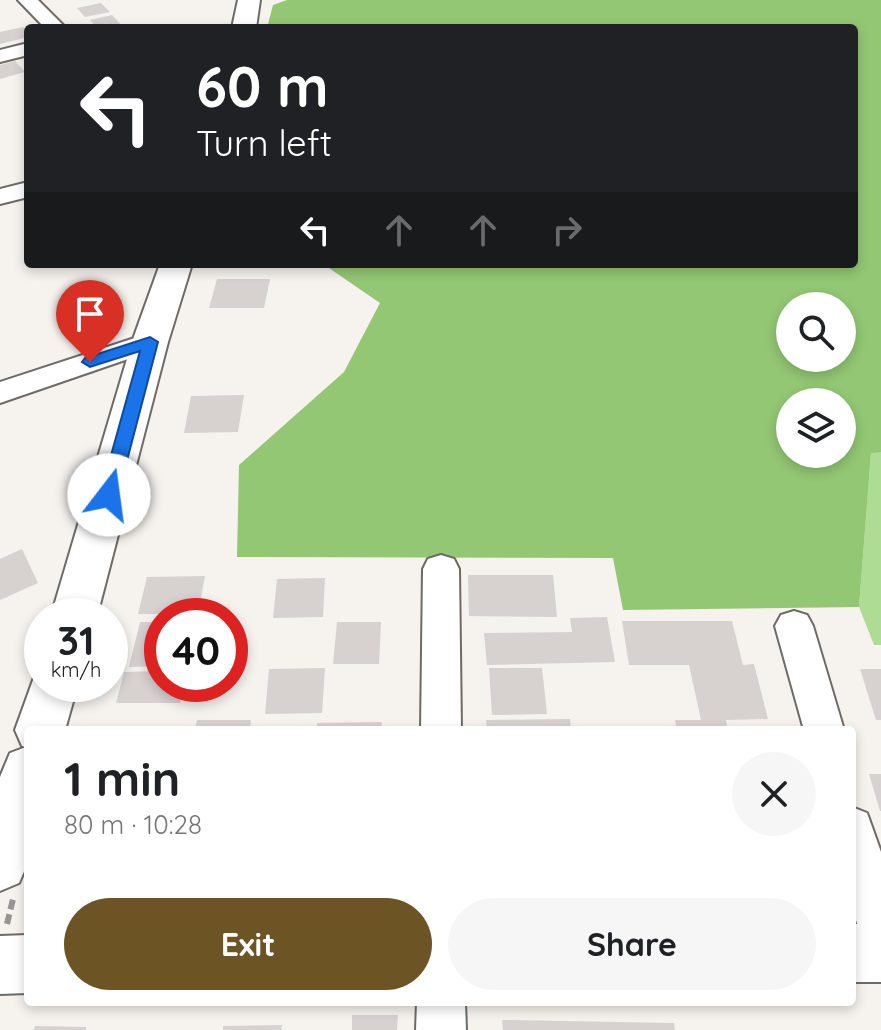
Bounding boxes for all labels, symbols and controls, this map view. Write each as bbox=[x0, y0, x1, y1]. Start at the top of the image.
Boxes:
text: 60 m bbox=[196, 51, 329, 121]
icon: left bbox=[64, 56, 168, 160]
text: Turn left bbox=[196, 120, 332, 165]
icon: left bbox=[293, 208, 337, 252]
icon: ahead bbox=[377, 208, 421, 252]
icon: ahead bbox=[461, 208, 505, 252]
icon: right bbox=[545, 208, 589, 252]
pin bbox=[56, 280, 124, 362]
icon: arrive bbox=[68, 292, 112, 336]
map controls bbox=[776, 292, 856, 468]
button: search bbox=[776, 292, 856, 372]
button: layers bbox=[776, 388, 856, 468]
position arrow bbox=[67, 453, 151, 537]
speed limit sign: 40 bbox=[144, 598, 248, 702]
text: 31 bbox=[57, 615, 95, 665]
text: km/h bbox=[51, 657, 101, 682]
text: 1 min bbox=[64, 748, 180, 808]
button: close bbox=[732, 752, 816, 836]
text: 80 m · 10:28 bbox=[64, 808, 202, 841]
button: Exit bbox=[64, 898, 432, 990]
button: Share bbox=[448, 898, 816, 990]

